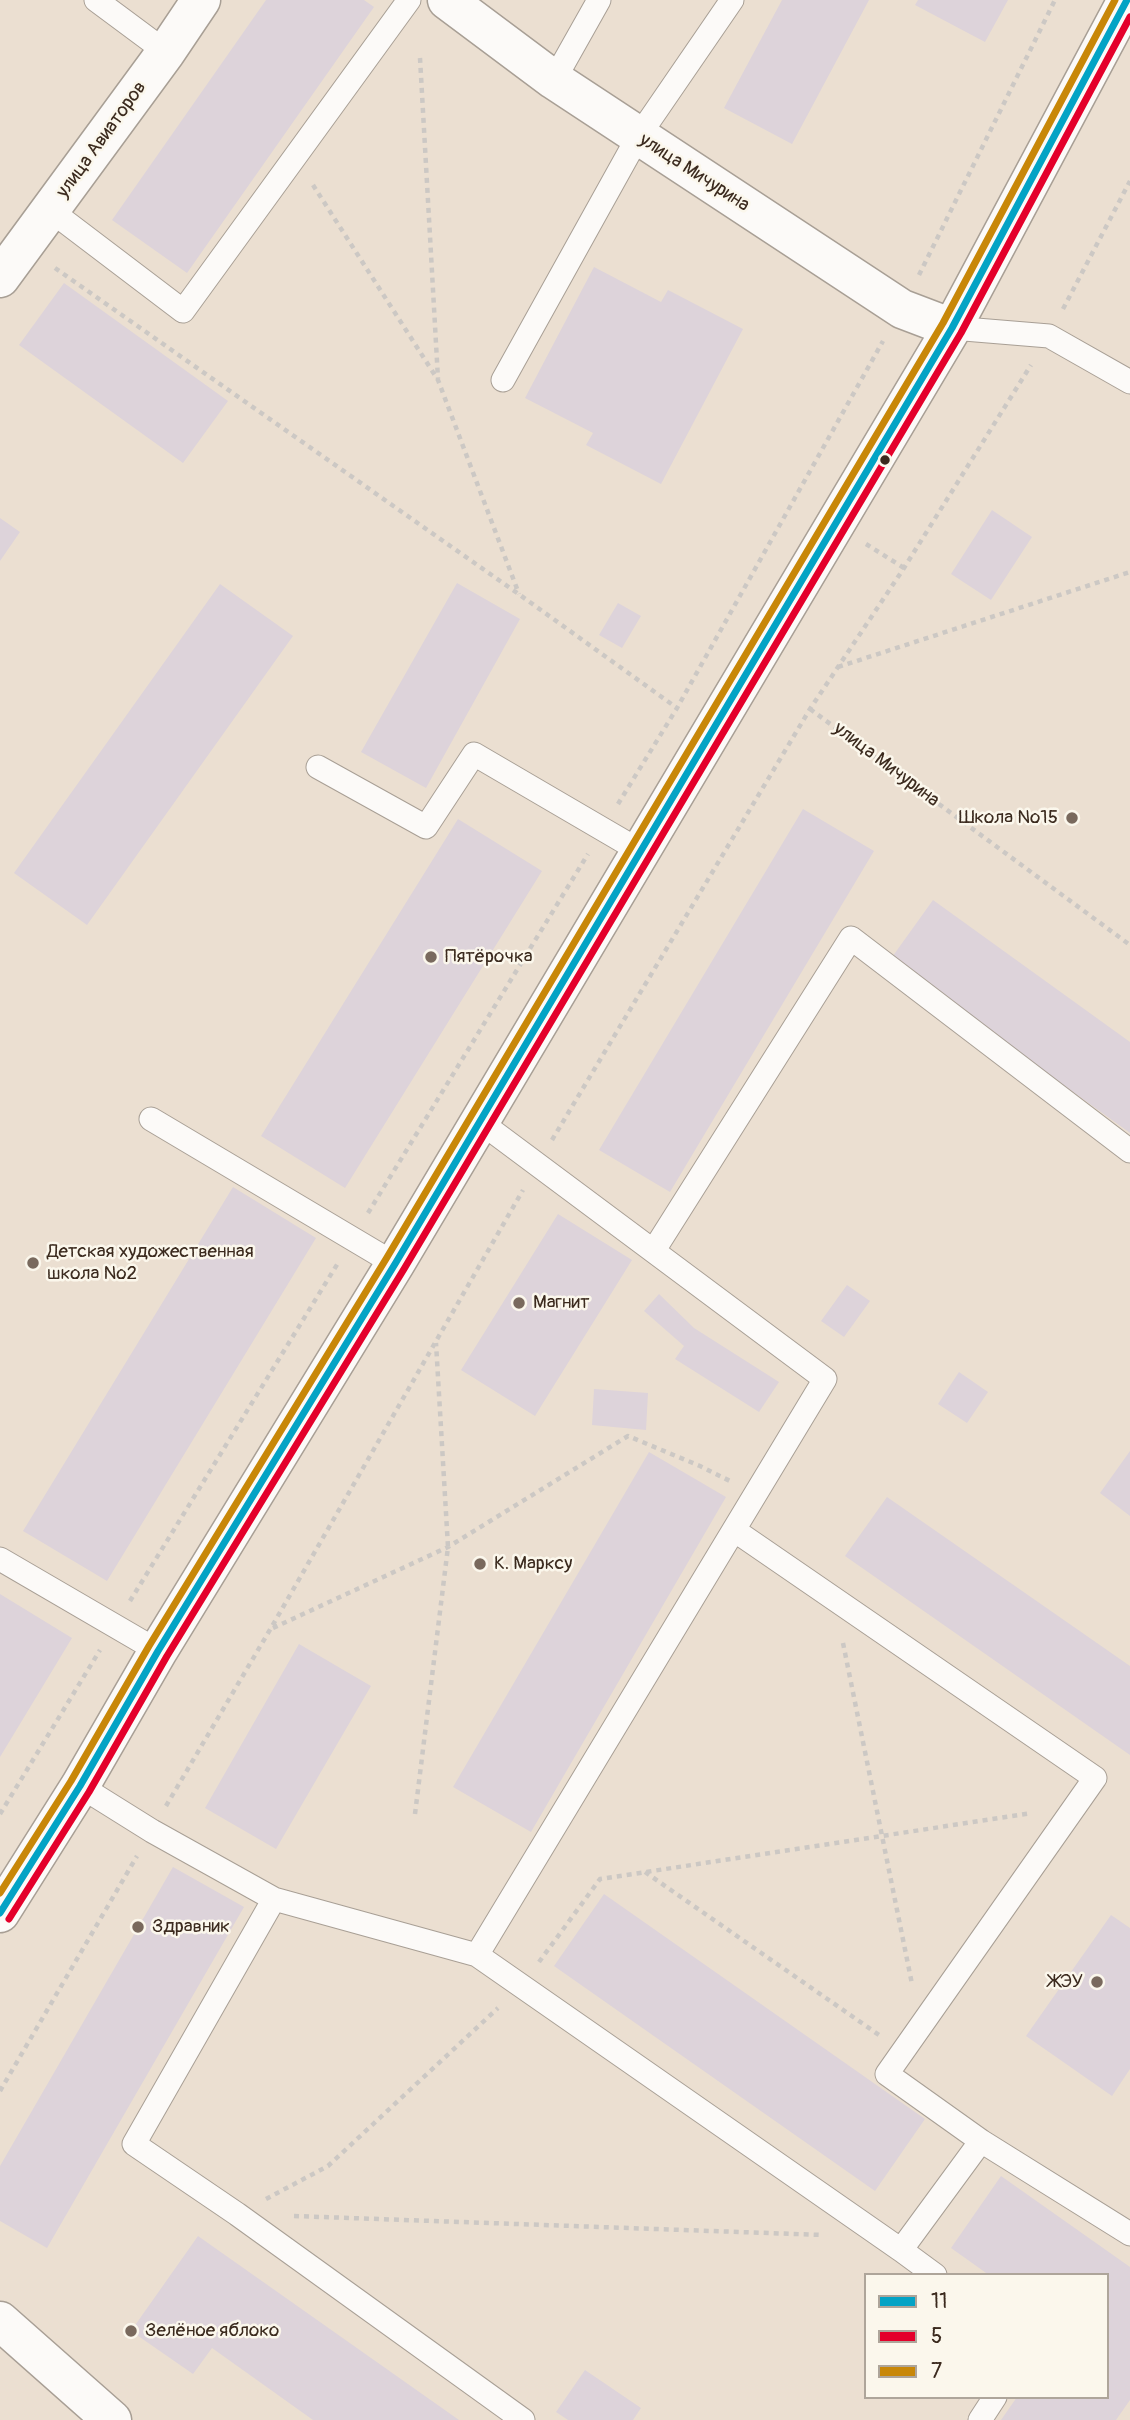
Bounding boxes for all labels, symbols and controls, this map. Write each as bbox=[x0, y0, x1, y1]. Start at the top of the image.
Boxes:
street label: улица Авиаторов bbox=[52, 77, 152, 203]
street label: улица Мичурина bbox=[635, 129, 753, 217]
unlabelled marker bbox=[878, 453, 892, 467]
street label: улица Мичурина bbox=[828, 718, 944, 812]
place label: Школа №15 bbox=[959, 807, 1058, 829]
marker: Школа №15 bbox=[1064, 810, 1080, 826]
place label: Пятёрочка bbox=[445, 946, 533, 968]
marker: Пятёрочка bbox=[423, 949, 439, 965]
place label: Детская художественная школа №2 bbox=[47, 1241, 254, 1285]
marker: Детская художественная школа №2 bbox=[25, 1255, 41, 1271]
place label: Магнит bbox=[533, 1292, 589, 1314]
marker: Магнит bbox=[511, 1295, 527, 1311]
place label: К. Марксу bbox=[494, 1553, 572, 1575]
marker: К. Марксу bbox=[472, 1556, 488, 1572]
place label: Здравник bbox=[152, 1916, 230, 1938]
marker: Здравник bbox=[130, 1919, 146, 1935]
place label: ЖЭУ bbox=[1049, 1971, 1083, 1993]
marker: ЖЭУ bbox=[1089, 1974, 1105, 1990]
legend bbox=[864, 2273, 1109, 2399]
text: 11 bbox=[931, 2288, 947, 2315]
place label: Зелёное яблоко bbox=[145, 2320, 279, 2342]
marker: Зелёное яблоко bbox=[123, 2323, 139, 2339]
text: 5 bbox=[931, 2323, 942, 2350]
text: 7 bbox=[931, 2358, 942, 2385]

